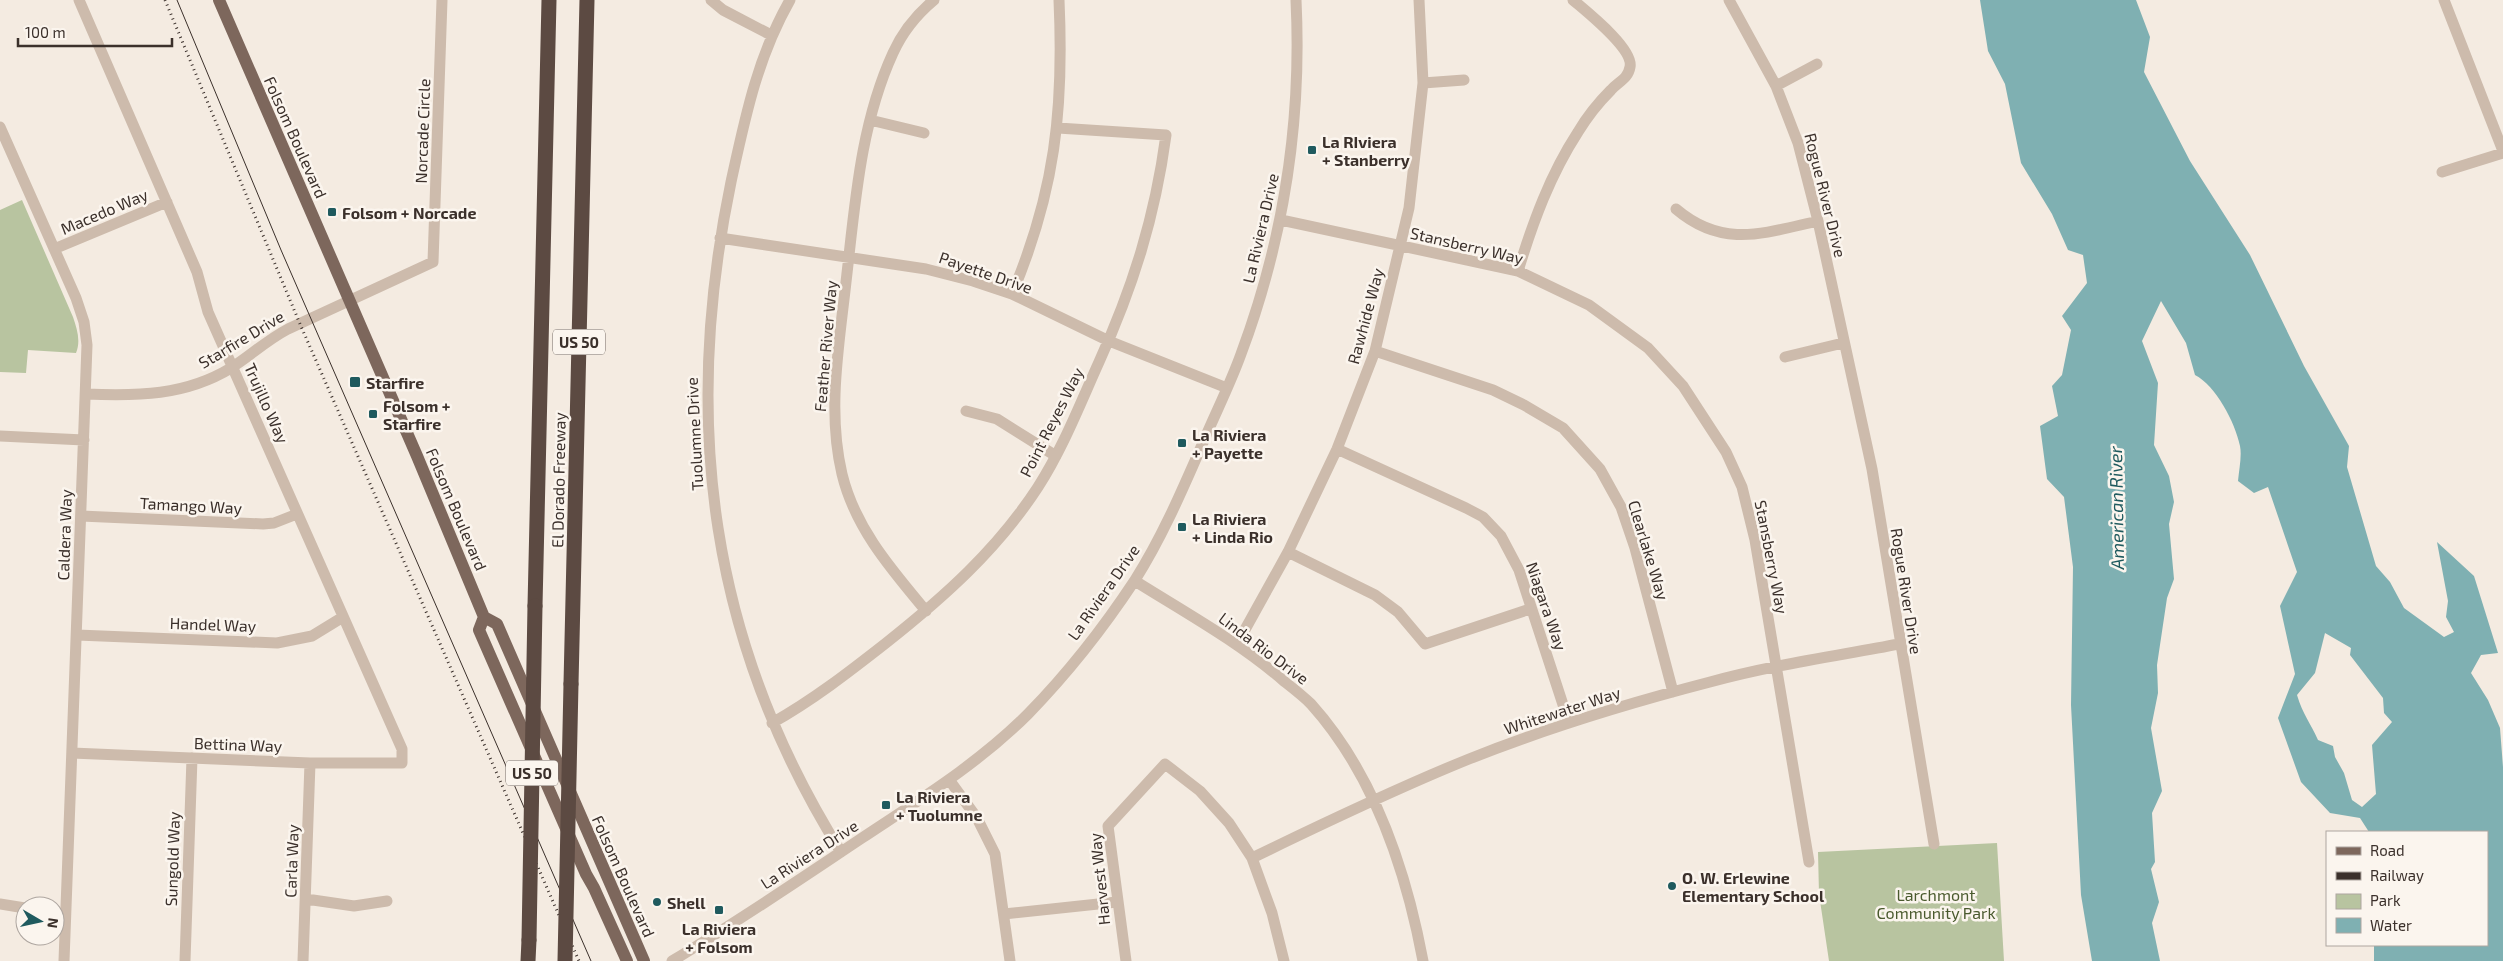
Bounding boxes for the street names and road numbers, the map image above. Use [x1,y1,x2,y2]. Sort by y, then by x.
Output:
street label: Folsom Boulevard [261,73,331,201]
street label: Norcade Circle [411,78,433,184]
street label: Rogue River Drive [1801,131,1851,259]
street label: La Riviera Drive [1238,171,1282,285]
street label: Macedo Way [58,184,151,238]
street label: Stansberry Way [1409,223,1526,267]
street label: Payette Drive [937,247,1035,297]
street label: Rawhide Way [1343,265,1387,366]
street label: Feather River Way [810,279,840,413]
street label: Starfire Drive [195,306,287,372]
road number: US 50 [553,330,605,354]
street label: Trujillo Way [240,360,293,447]
street label: Point Reyes Way [1015,364,1087,480]
street label: Tuolumne Drive [682,377,706,491]
street label: El Dorado Freeway [547,411,569,548]
street label: Folsom Boulevard [423,445,491,573]
street label: Caldera Way [53,489,75,581]
street label: Tamango Way [139,493,243,517]
street label: Clearlake Way [1625,498,1673,603]
street label: Stansberry Way [1752,499,1792,616]
street label: Rogue River Drive [1888,527,1926,655]
street label: La Riviera Drive [1063,541,1143,643]
street label: Niagara Way [1523,559,1571,653]
street label: Linda Rio Drive [1215,608,1313,688]
street label: Handel Way [169,613,257,635]
street label: Whitewater Way [1501,682,1623,738]
street label: Bettina Way [194,733,283,755]
road number: US 50 [506,760,558,786]
street label: Sungold Way [161,811,183,907]
street label: Folsom Boulevard [589,812,659,940]
street label: La Riviera Drive [757,815,861,893]
street label: Carla Way [280,823,302,898]
street label: Harvest Way [1085,831,1113,926]

